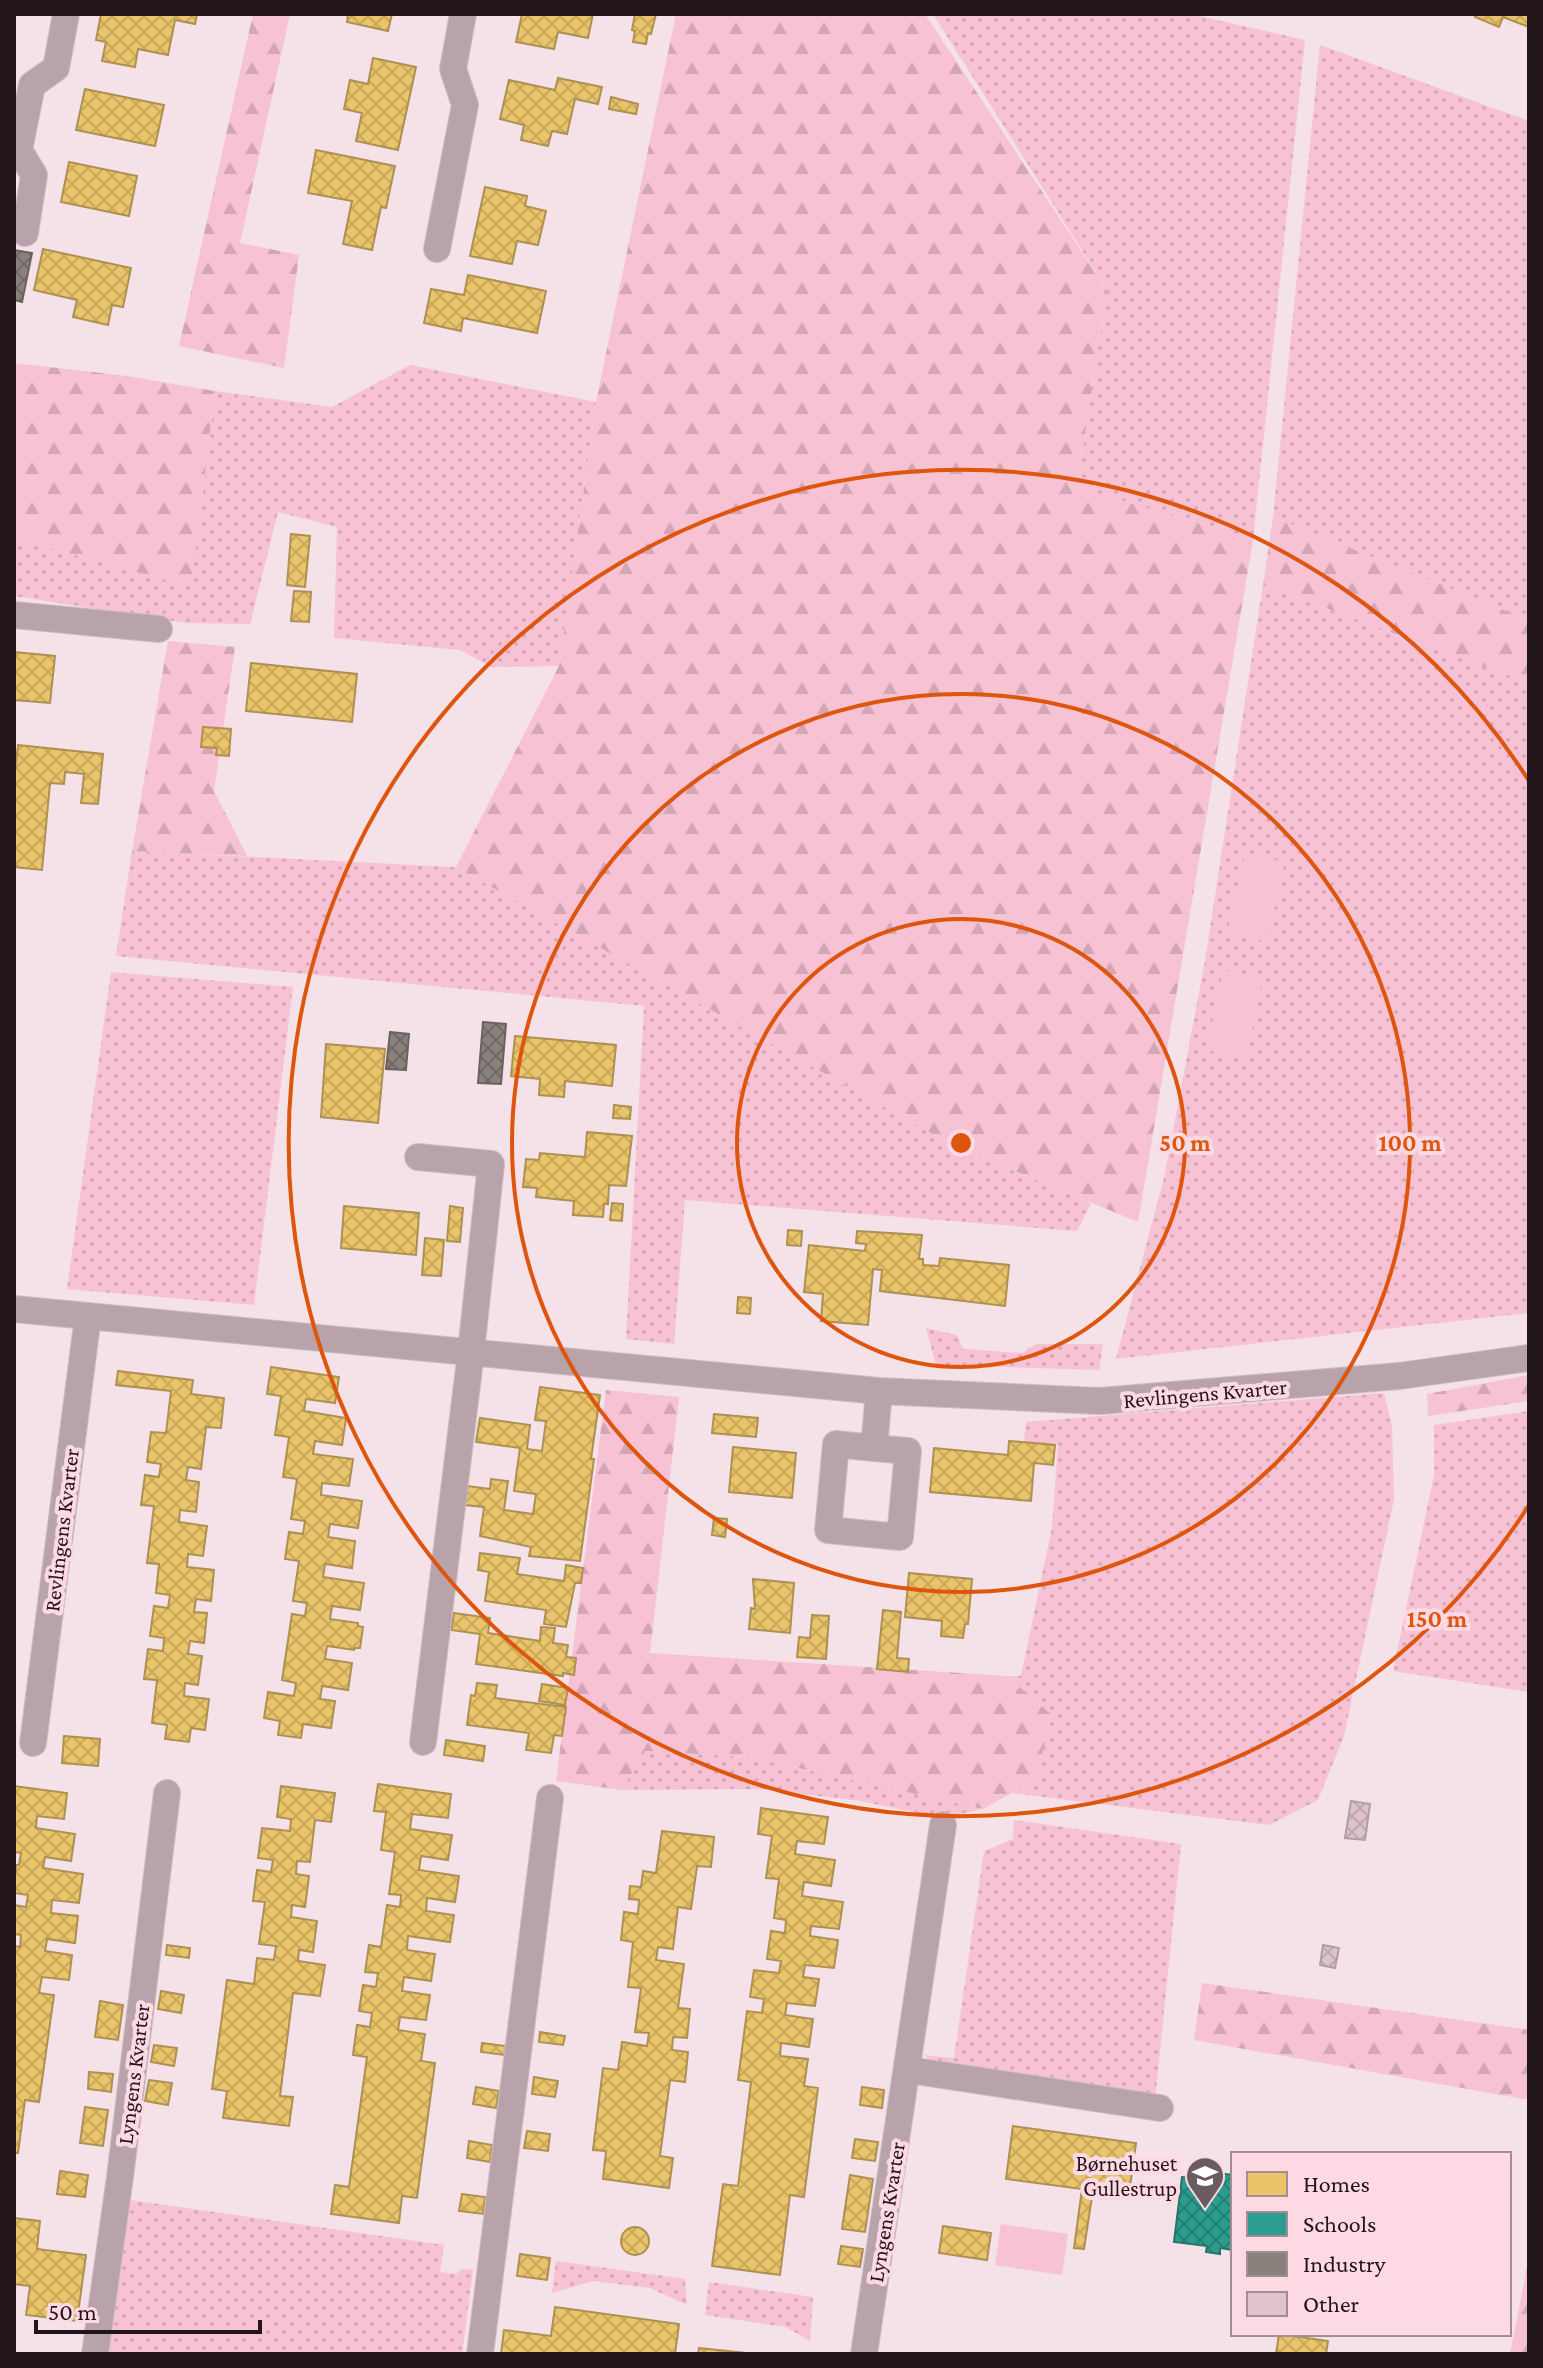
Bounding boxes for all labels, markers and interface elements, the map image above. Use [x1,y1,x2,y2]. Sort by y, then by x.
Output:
centre of rings [947,1129,975,1157]
text: 50 m [1159,1129,1211,1156]
text: 100 m [1378,1129,1442,1156]
street label: Revlingens Kvarter [1122,1374,1288,1413]
street label: Revlingens Kvarter [39,1447,84,1613]
text: 150 m [1407,1605,1468,1632]
street label: Lyngens Kvarter [112,2002,155,2146]
street label: Lyngens Kvarter [863,2140,910,2284]
place label: Børnehuset Gullestrup [1076,2151,1178,2201]
legend [1231,2152,1511,2336]
school or university icon: Børnehuset Gullestrup [1184,2155,1226,2210]
text: Homes [1303,2170,1370,2197]
text: Schools [1303,2210,1377,2237]
text: Industry [1303,2250,1386,2277]
scale bar [36,2284,260,2334]
text: Other [1303,2290,1359,2317]
text: 50 m [48,2298,97,2325]

